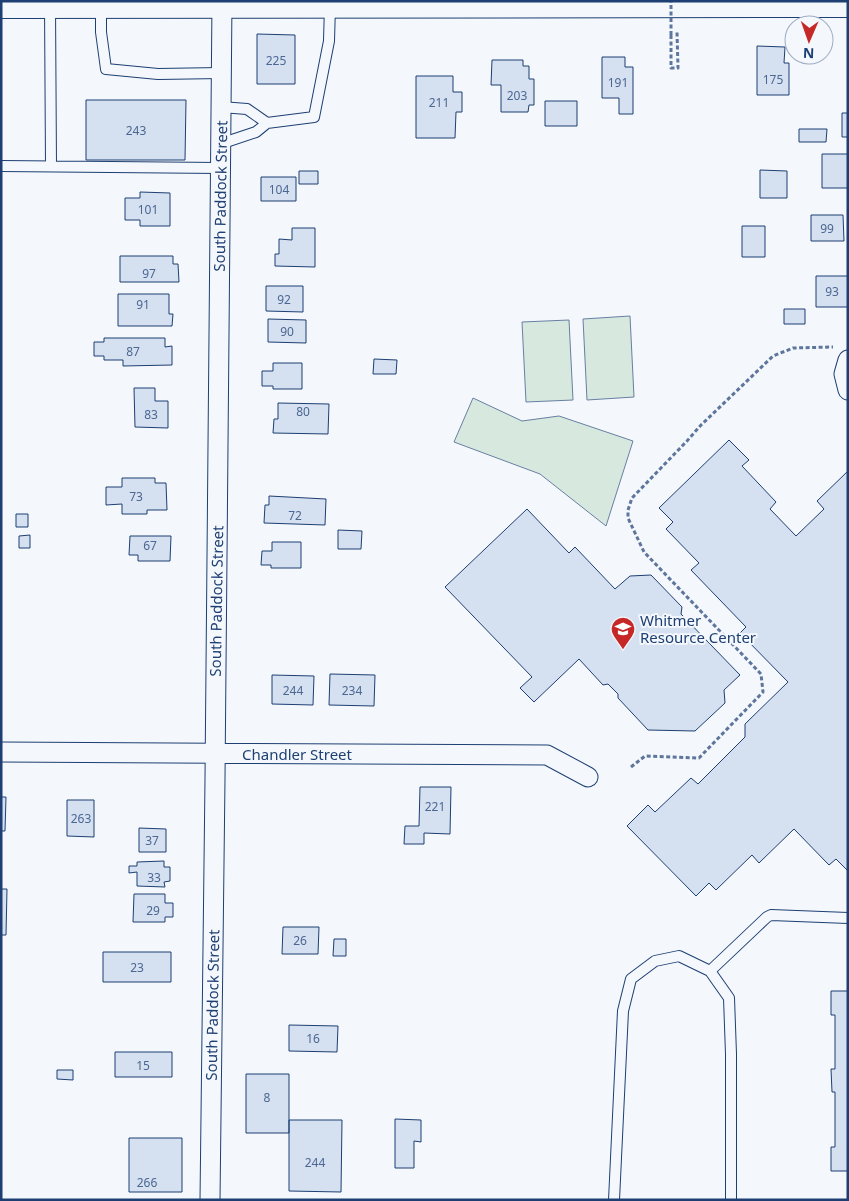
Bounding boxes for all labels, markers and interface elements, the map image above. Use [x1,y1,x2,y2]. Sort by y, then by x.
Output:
north arrow [784,15,834,65]
text: N [803,44,815,63]
house number: 225 [266,52,286,69]
house number: 175 [763,71,783,88]
house number: 191 [608,74,628,91]
house number: 203 [507,87,527,104]
house number: 211 [429,94,449,111]
street label: South Paddock Street [209,120,231,272]
house number: 243 [126,122,146,139]
house number: 104 [269,181,289,198]
house number: 101 [138,201,158,218]
house number: 99 [820,220,834,237]
house number: 97 [142,265,156,282]
house number: 93 [825,283,839,300]
house number: 92 [277,291,291,308]
house number: 91 [136,296,150,313]
house number: 90 [280,323,294,340]
house number: 87 [126,343,140,360]
house number: 80 [296,403,310,420]
house number: 83 [144,406,158,423]
house number: 73 [129,488,143,505]
house number: 72 [288,507,302,524]
street label: South Paddock Street [205,525,227,677]
house number: 67 [143,537,157,554]
place label: Whitmer Resource Center [640,610,756,647]
school or university icon: Whitmer Resource Center [610,616,636,650]
house number: 244 [283,682,303,699]
house number: 234 [342,682,362,699]
street label: Chandler Street [242,744,353,764]
house number: 221 [425,798,445,815]
house number: 263 [71,810,91,827]
house number: 37 [145,832,159,849]
house number: 33 [147,869,161,886]
house number: 29 [146,902,160,919]
street label: South Paddock Street [201,929,223,1081]
house number: 26 [293,932,307,949]
house number: 23 [130,959,144,976]
house number: 16 [306,1030,320,1047]
house number: 15 [136,1057,150,1074]
house number: 8 [264,1089,271,1106]
house number: 244 [305,1154,325,1171]
house number: 266 [137,1174,157,1191]

